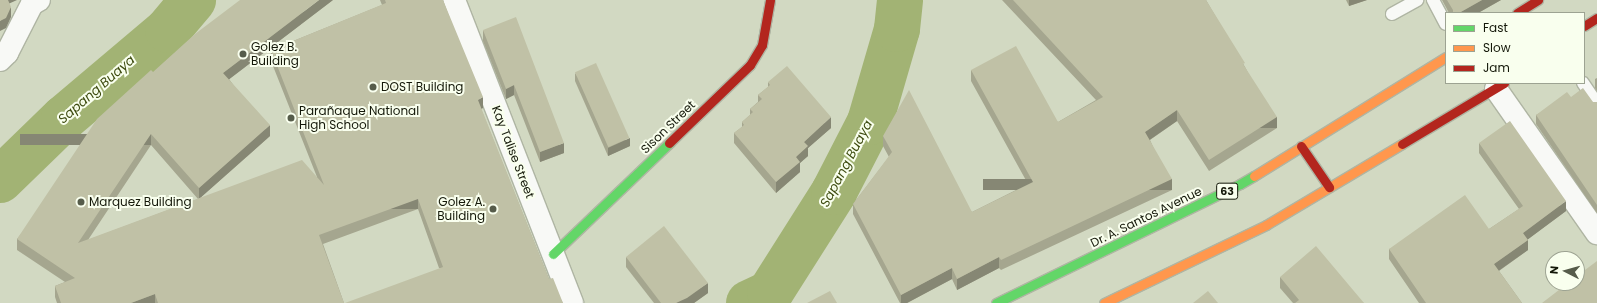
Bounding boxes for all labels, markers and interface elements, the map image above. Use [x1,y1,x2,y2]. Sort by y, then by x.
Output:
legend [1445,12,1585,84]
text: Fast [1483,19,1508,36]
text: Slow [1483,39,1511,56]
place label: Golez B. Building [251,40,299,68]
marker: Golez B. Building [238,49,248,59]
water label: Sapang Buaya [56,53,138,127]
text: Jam [1483,59,1510,76]
place label: DOST Building [381,80,463,94]
marker: DOST Building [368,82,378,92]
street label: Sison Street [638,98,698,156]
place label: Parañaque National High School [299,104,419,132]
street label: Kay Talise Street [489,104,537,200]
marker: Parañaque National High School [286,113,296,123]
water label: Sapang Buaya [818,118,876,210]
road number: 63 [1216,182,1238,200]
street label: Dr. A. Santos Avenue [1088,184,1204,250]
place label: Marquez Building [89,195,192,209]
place label: Golez A. Building [437,195,485,223]
marker: Marquez Building [76,197,86,207]
marker: Golez A. Building [488,204,498,214]
north arrow [1545,251,1585,291]
text: N [1546,265,1562,275]

